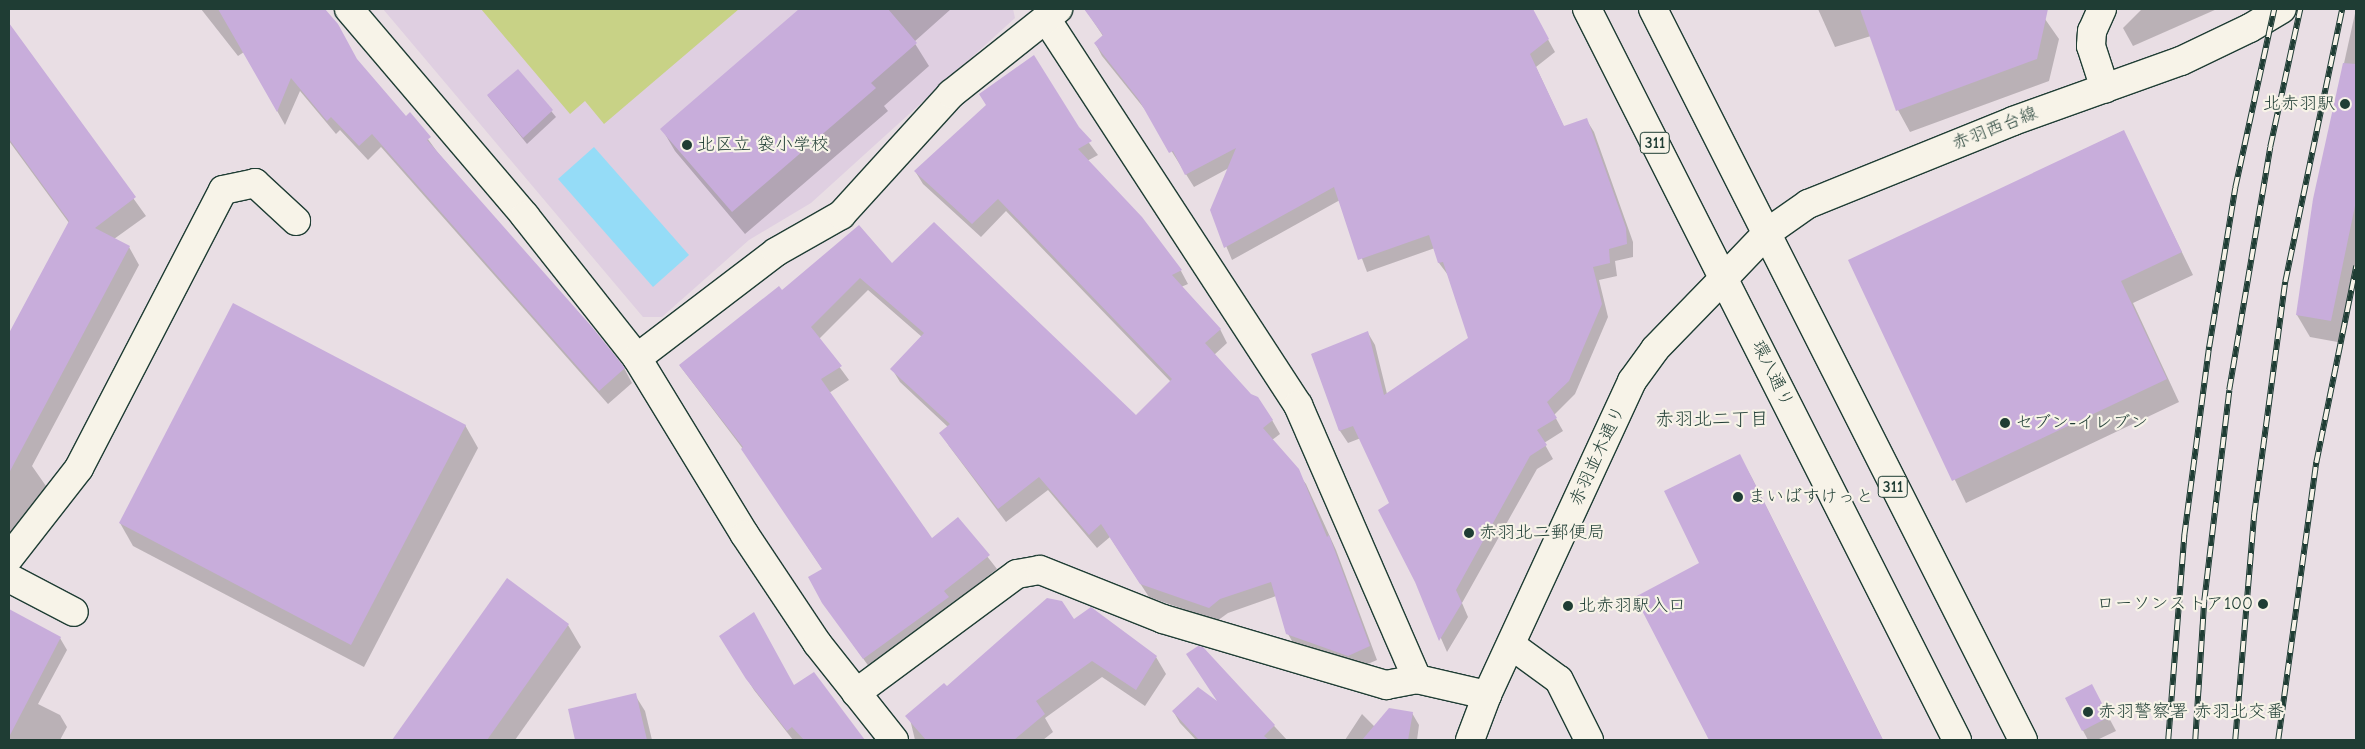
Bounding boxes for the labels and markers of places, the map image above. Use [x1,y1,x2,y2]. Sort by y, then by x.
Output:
place label: 北赤羽駅 [2263,93,2335,115]
marker: 北赤羽駅 [2339,98,2351,110]
place label: 北区立 袋小学校 [697,134,829,156]
marker: 北区立 袋小学校 [681,139,693,151]
place label: セブン-イレブン [2015,412,2148,434]
marker: セブン-イレブン [1999,417,2011,429]
place label: まいばすけっと [1748,486,1874,508]
marker: まいばすけっと [1732,491,1744,503]
place label: 赤羽北二郵便局 [1479,522,1605,544]
marker: 赤羽北二郵便局 [1463,527,1475,539]
place label: ローソンストア100 [2098,593,2253,615]
place label: 北赤羽駅入口 [1578,595,1686,617]
marker: ローソンストア100 [2257,598,2269,610]
marker: 北赤羽駅入口 [1562,600,1574,612]
place label: 赤羽警察署 赤羽北交番 [2098,701,2284,723]
marker: 赤羽警察署 赤羽北交番 [2082,706,2094,718]

